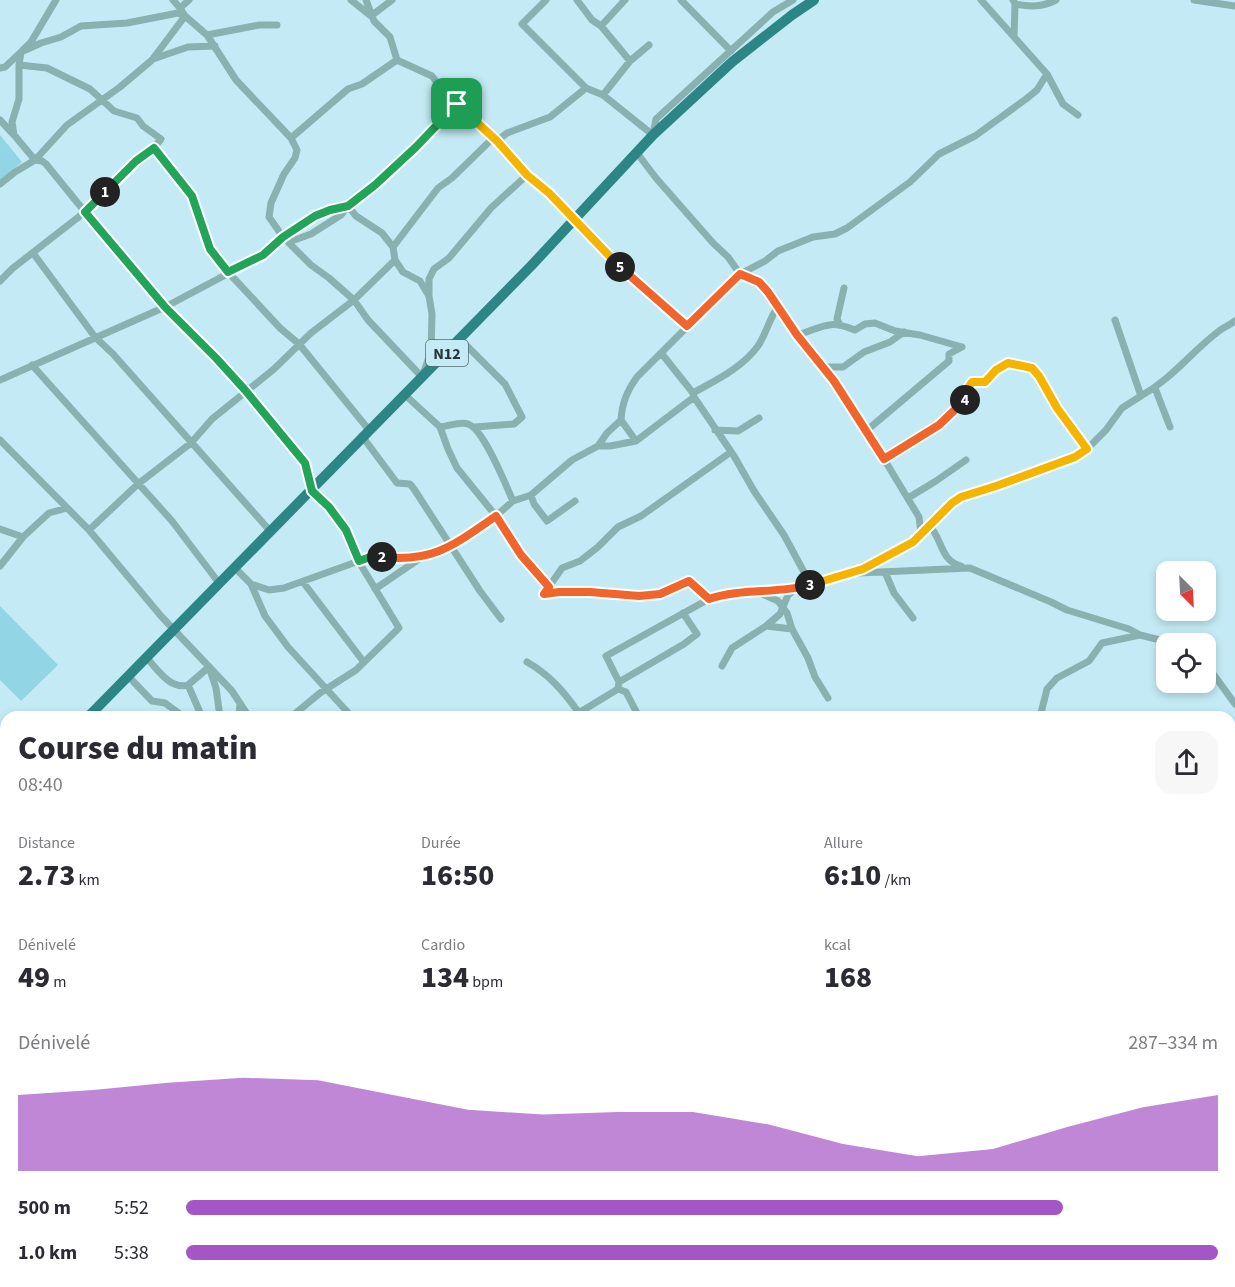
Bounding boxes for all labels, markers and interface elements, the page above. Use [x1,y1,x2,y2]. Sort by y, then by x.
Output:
pin [431,78,482,129]
icon: arrive [440,87,473,120]
pin: 1 [90,177,120,207]
text: 1 [101,181,109,203]
pin: 5 [605,252,635,282]
text: 5 [616,256,624,278]
road number: N12 [426,340,468,366]
pin: 4 [950,385,980,415]
text: 4 [961,389,969,411]
pin: 2 [367,542,397,572]
text: 2 [378,546,386,568]
north arrow [1156,561,1216,621]
map controls [1156,561,1216,693]
pin: 3 [795,570,825,600]
text: 3 [806,574,814,596]
button: locate [1156,633,1216,693]
text: Course du matin [18,725,258,772]
button: share [1155,731,1218,794]
text: 08:40 [18,771,63,799]
text: Distance [18,832,75,854]
text: Durée [421,832,461,854]
text: Allure [824,832,863,854]
text: 2.73 [18,854,75,897]
text: 16:50 [421,854,494,897]
text: 6:10 [824,854,881,897]
text: km [75,869,100,891]
text: /km [881,869,911,891]
text: Dénivelé [18,934,76,956]
text: Cardio [421,934,465,956]
text: kcal [824,934,851,956]
text: 49 [18,956,50,999]
text: 134 [421,956,469,999]
text: 168 [824,956,872,999]
text: m [50,971,67,993]
text: bpm [469,971,503,993]
text: Dénivelé [18,1029,90,1057]
text: 287–334 m [1128,1029,1218,1057]
text: 500 m [18,1194,71,1222]
text: 5:52 [114,1194,149,1222]
text: 1.0 km [18,1239,77,1267]
text: 5:38 [114,1239,149,1267]

